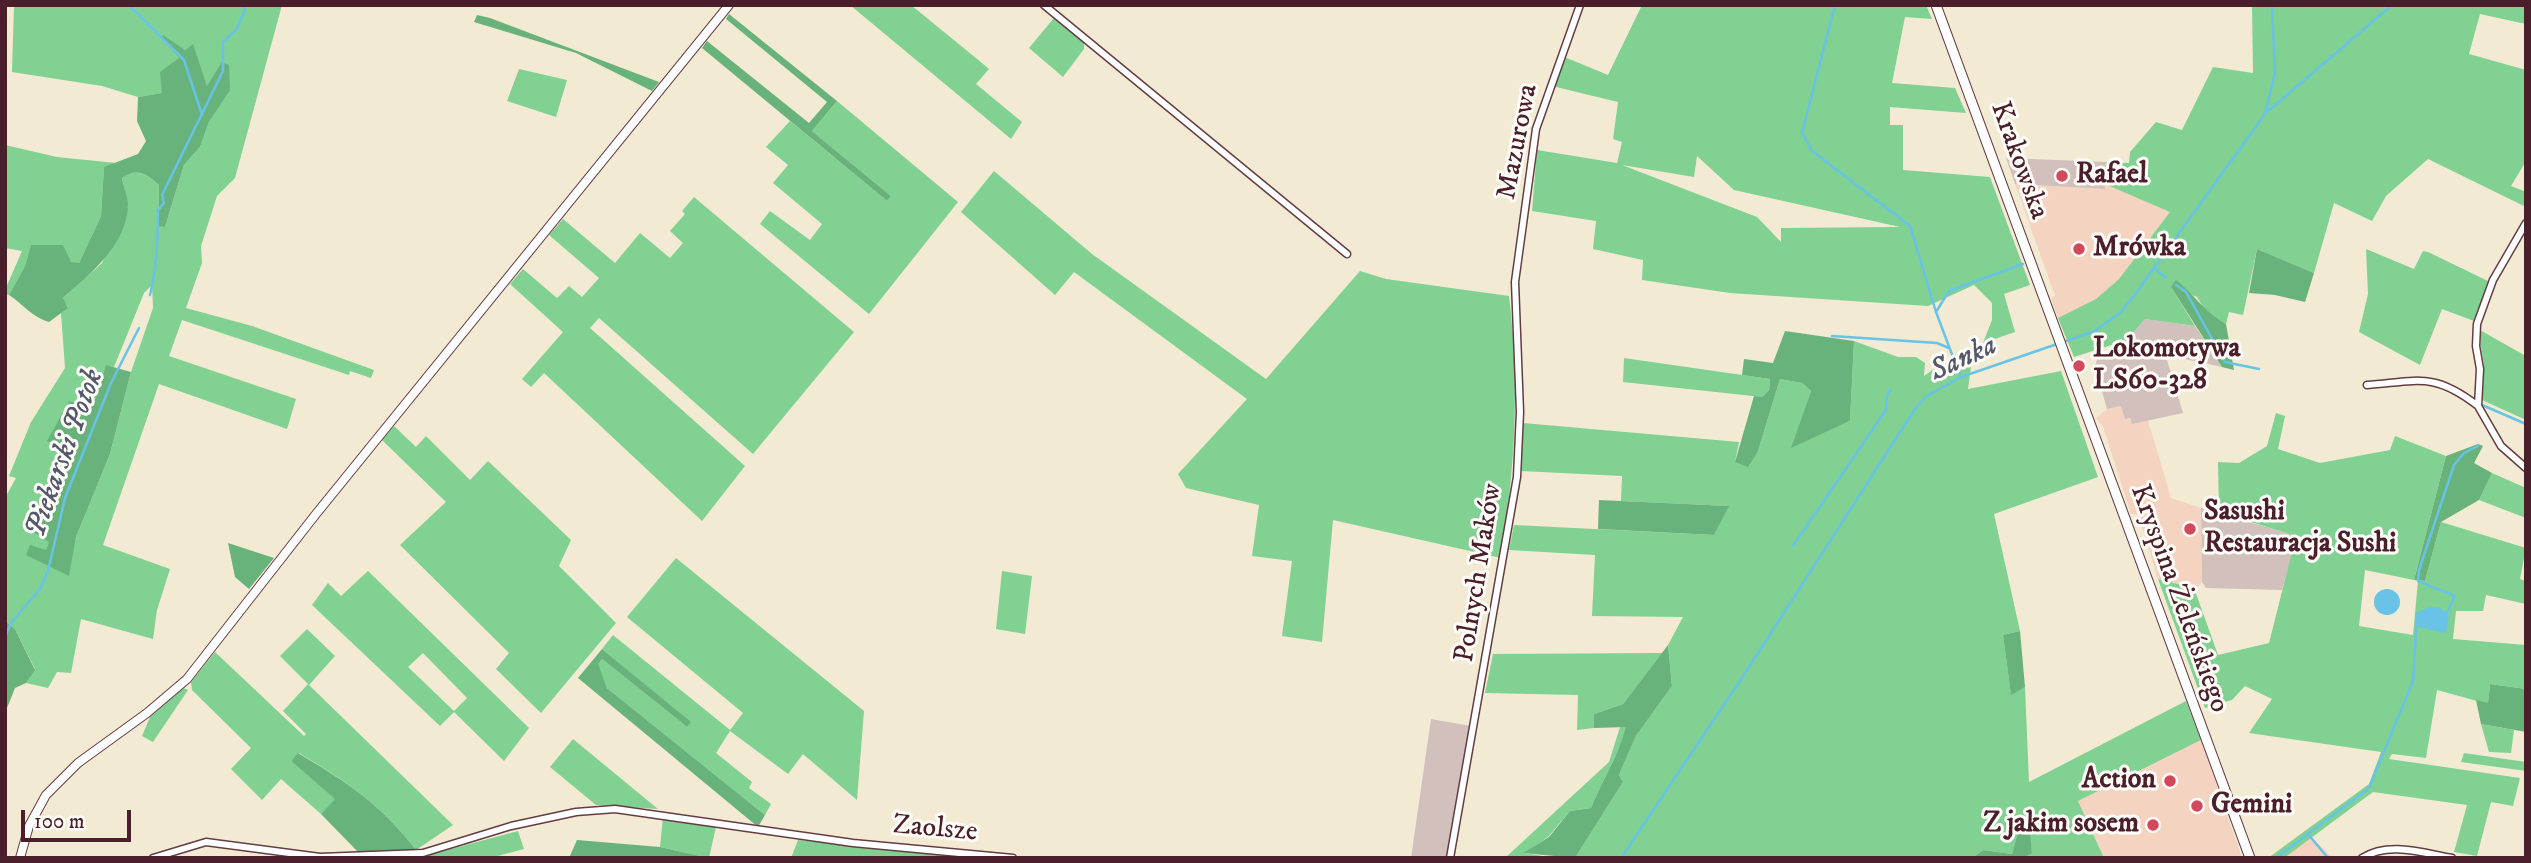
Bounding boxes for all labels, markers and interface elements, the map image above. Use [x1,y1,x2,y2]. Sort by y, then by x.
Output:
street label: Mazurowa [1491,81,1547,203]
street label: Krakowska [1981,98,2055,224]
place label: Rafael [2076,159,2147,193]
marker: Rafael [2054,168,2070,184]
place label: Mrówka [2093,232,2186,266]
marker: Mrówka [2071,241,2087,257]
water label: Sanka [1925,329,2003,391]
place label: Lokomotywa LS60-328 [2093,333,2241,399]
marker: Lokomotywa LS60-328 [2071,358,2087,374]
water label: Piekarski Potok [19,365,113,543]
street label: Polnych Maków [1449,481,1511,665]
street label: Kryspina Żeleńskiego [2121,481,2235,717]
place label: Sasushi Restauracja Sushi [2204,496,2396,562]
marker: Sasushi Restauracja Sushi [2182,521,2198,537]
place label: Action [2082,764,2156,798]
marker: Action [2162,773,2178,789]
place label: Gemini [2211,789,2292,823]
scale bar [24,796,135,840]
marker: Gemini [2189,798,2205,814]
place label: Z jakim sosem [1983,808,2139,842]
text: 100 m [34,809,85,835]
street label: Zaolsze [891,810,979,850]
marker: Z jakim sosem [2145,817,2161,833]

